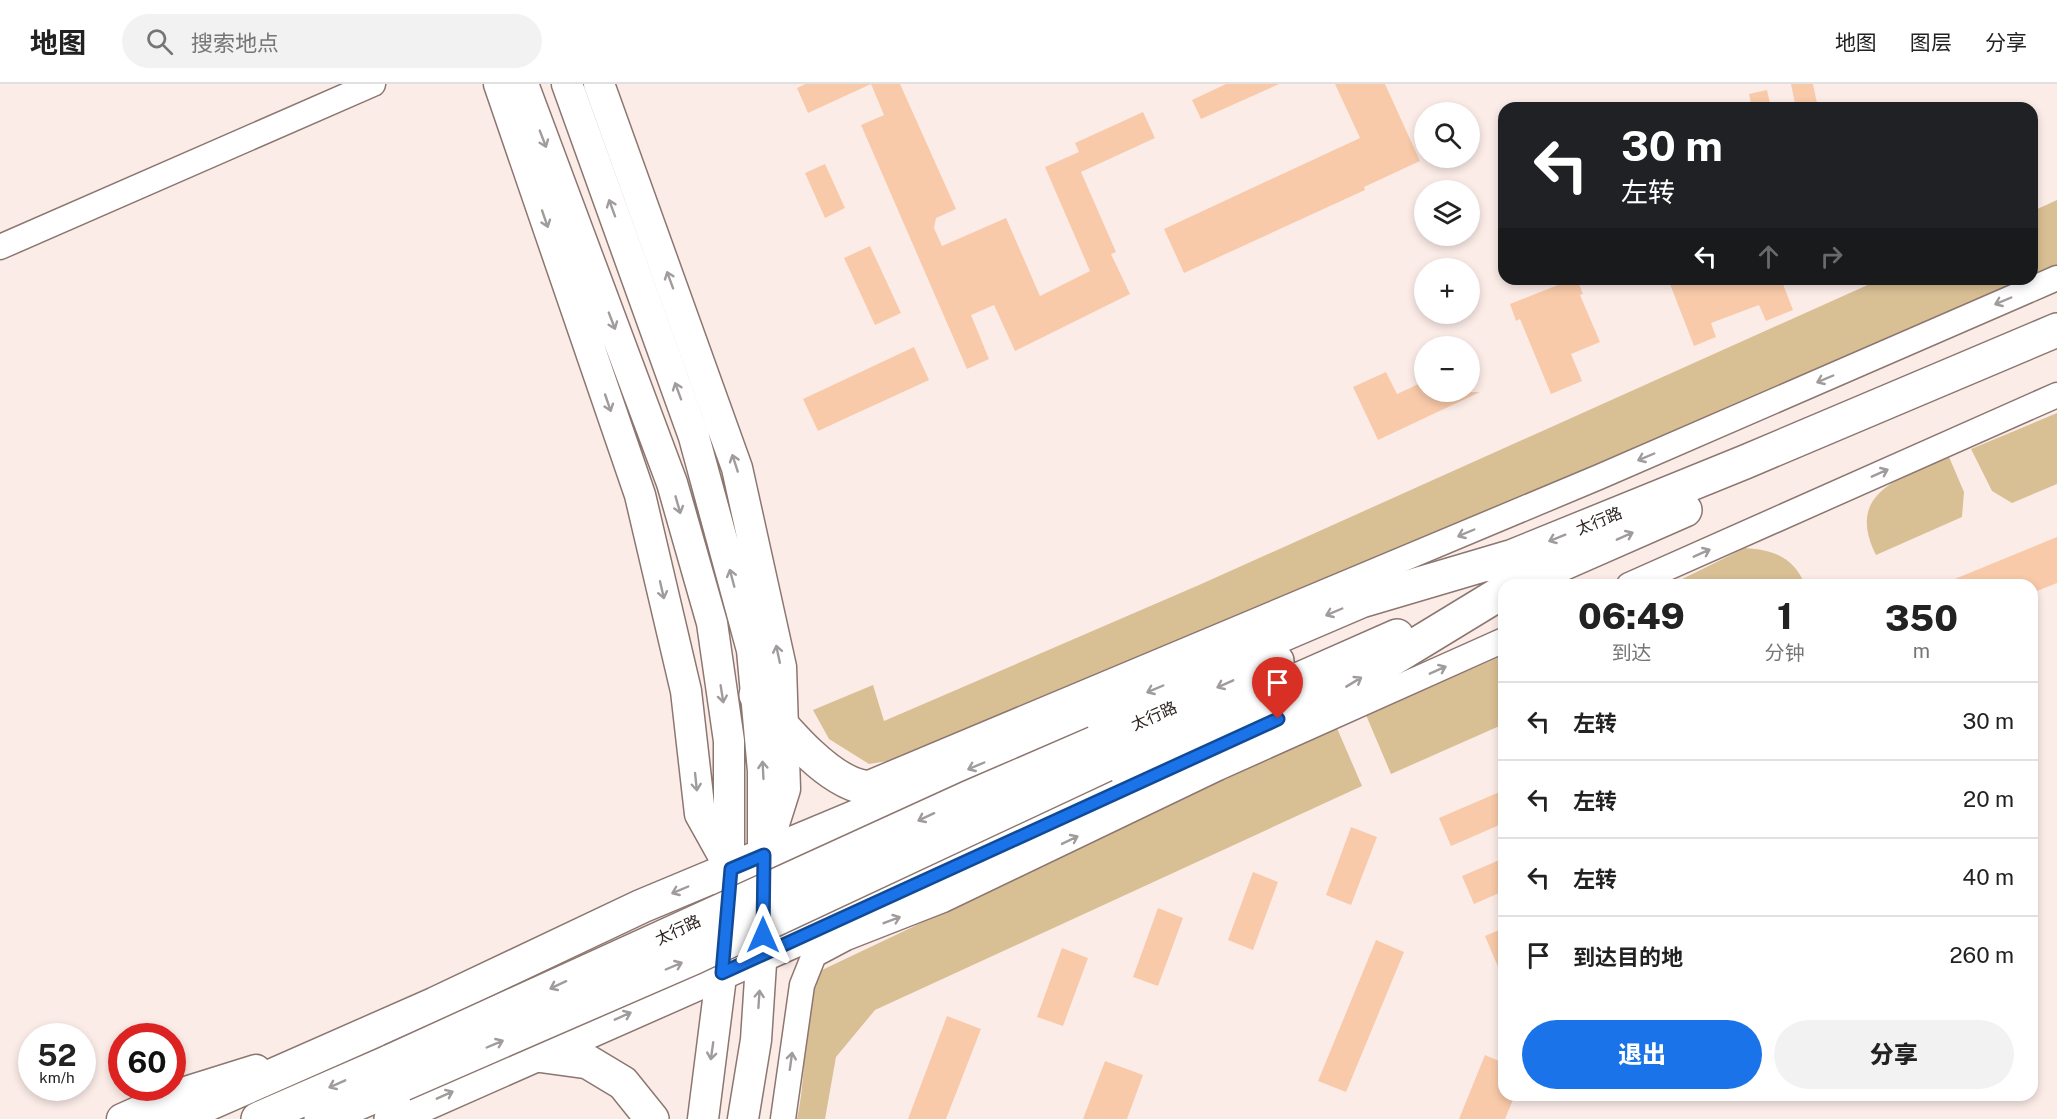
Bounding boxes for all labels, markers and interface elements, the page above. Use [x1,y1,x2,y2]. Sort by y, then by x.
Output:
search box [122,14,542,68]
icon: search [143,25,176,58]
text: 地图 [30,26,86,59]
text: 搜索地点 [191,30,279,56]
text: 地图 [1835,30,1877,55]
text: 图层 [1910,30,1952,55]
text: 分享 [1985,30,2027,55]
map controls [1414,102,1480,402]
button: search [1414,102,1480,168]
text: 30 m [1621,121,1723,170]
icon: left [1522,126,1600,204]
one-way arrow [538,129,549,148]
text: 左转 [1621,176,1675,208]
button: layers [1414,180,1480,246]
one-way arrow [605,199,616,218]
one-way arrow [540,209,551,228]
icon: left [1689,240,1722,273]
icon: ahead [1752,240,1785,273]
icon: right [1815,240,1848,273]
button: + [1414,258,1480,324]
one-way arrow [663,271,674,290]
one-way arrow [1995,296,2013,308]
one-way arrow [607,312,618,330]
button: − [1414,336,1480,402]
one-way arrow [1816,374,1834,385]
one-way arrow [671,382,682,401]
one-way arrow [604,393,615,412]
one-way arrow [1637,452,1655,463]
one-way arrow [729,454,740,473]
one-way arrow [1870,467,1888,479]
one-way arrow [673,495,684,514]
street label: 太行路 [1573,503,1625,539]
one-way arrow [1457,528,1476,539]
one-way arrow [1615,530,1633,541]
one-way arrow [1548,533,1567,544]
one-way arrow [1692,546,1710,558]
one-way arrow [726,569,737,588]
one-way arrow [657,581,669,600]
text: 06:49 [1578,595,1685,637]
text: 1 [1777,595,1793,637]
text: 350 [1885,597,1958,639]
one-way arrow [1326,607,1344,618]
text: m [1913,639,1930,663]
text: 到达 [1611,641,1651,665]
text: 分钟 [1765,641,1805,665]
one-way arrow [772,644,783,664]
pin [1252,657,1303,719]
one-way arrow [1428,664,1446,675]
icon: arrive [1261,666,1294,699]
one-way arrow [1345,676,1362,688]
one-way arrow [1216,680,1234,691]
one-way arrow [717,684,728,704]
one-way arrow [1147,684,1165,695]
street label: 太行路 [1128,698,1180,734]
icon: left [1522,705,1555,738]
text: 30 m [1962,708,2014,734]
text: 左转 [1573,710,1617,736]
one-way arrow [757,761,768,781]
one-way arrow [967,761,986,772]
one-way arrow [691,772,702,792]
icon: left [1522,783,1555,816]
text: 20 m [1963,786,2014,812]
text: 左转 [1573,788,1617,814]
one-way arrow [917,811,935,823]
one-way arrow [1061,834,1079,846]
icon: left [1522,861,1555,894]
text: 40 m [1962,864,2014,890]
text: 左转 [1573,866,1617,892]
one-way arrow [671,885,690,896]
position arrow [731,903,795,967]
street label: 太行路 [652,911,704,949]
one-way arrow [883,914,901,925]
icon: arrive [1522,939,1555,972]
text: 260 m [1949,942,2014,968]
text: 到达目的地 [1573,944,1683,970]
one-way arrow [664,960,683,971]
one-way arrow [549,980,567,991]
one-way arrow [754,989,765,1009]
one-way arrow [614,1010,632,1021]
button: 退出 [1522,1020,1762,1089]
button: 分享 [1774,1020,2014,1089]
speed limit sign: 60 [108,1023,186,1101]
text: 52 [37,1037,77,1073]
one-way arrow [486,1037,504,1049]
one-way arrow [706,1041,717,1061]
one-way arrow [786,1052,797,1071]
text: km/h [39,1069,75,1086]
one-way arrow [329,1079,347,1090]
one-way arrow [435,1089,453,1101]

